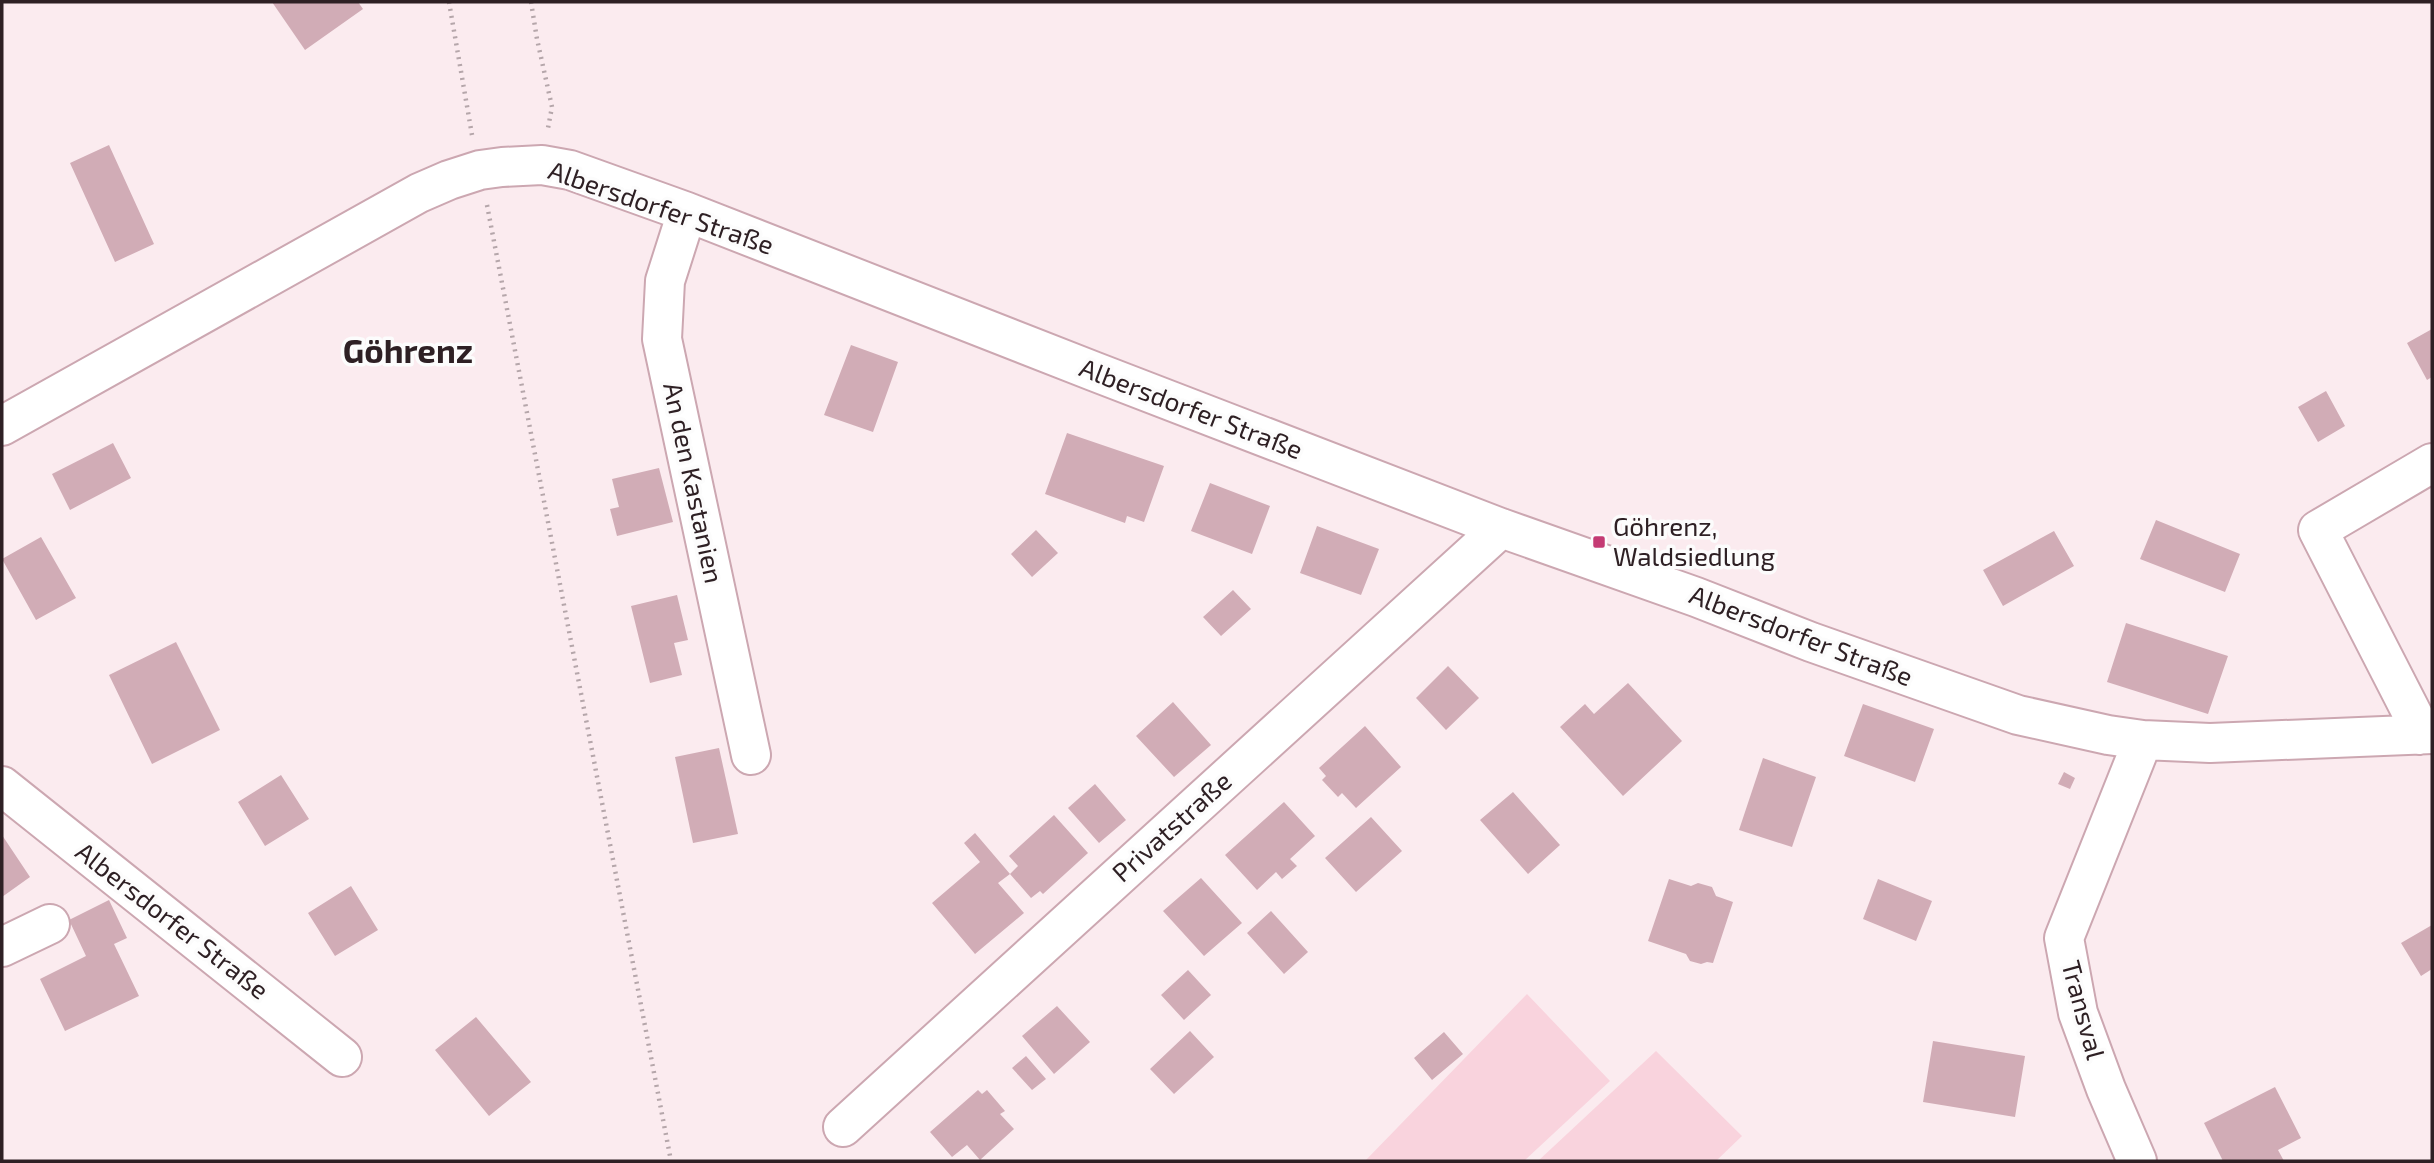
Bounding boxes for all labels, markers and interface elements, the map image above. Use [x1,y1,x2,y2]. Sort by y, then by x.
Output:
street label: Albersdorfer Straße [545,153,778,260]
district label: Göhrenz [343,330,473,370]
street label: Albersdorfer Straße [1076,351,1307,464]
street label: An den Kastanien [658,379,731,586]
place label: Göhrenz, Waldsiedlung [1613,510,1775,571]
marker: Göhrenz, Waldsiedlung [1591,534,1607,550]
street label: Albersdorfer Straße [1686,578,1917,691]
street label: Privatstraße [1105,764,1237,887]
street label: Albersdorfer Straße [70,835,276,1005]
street label: Transval [2056,957,2113,1063]

